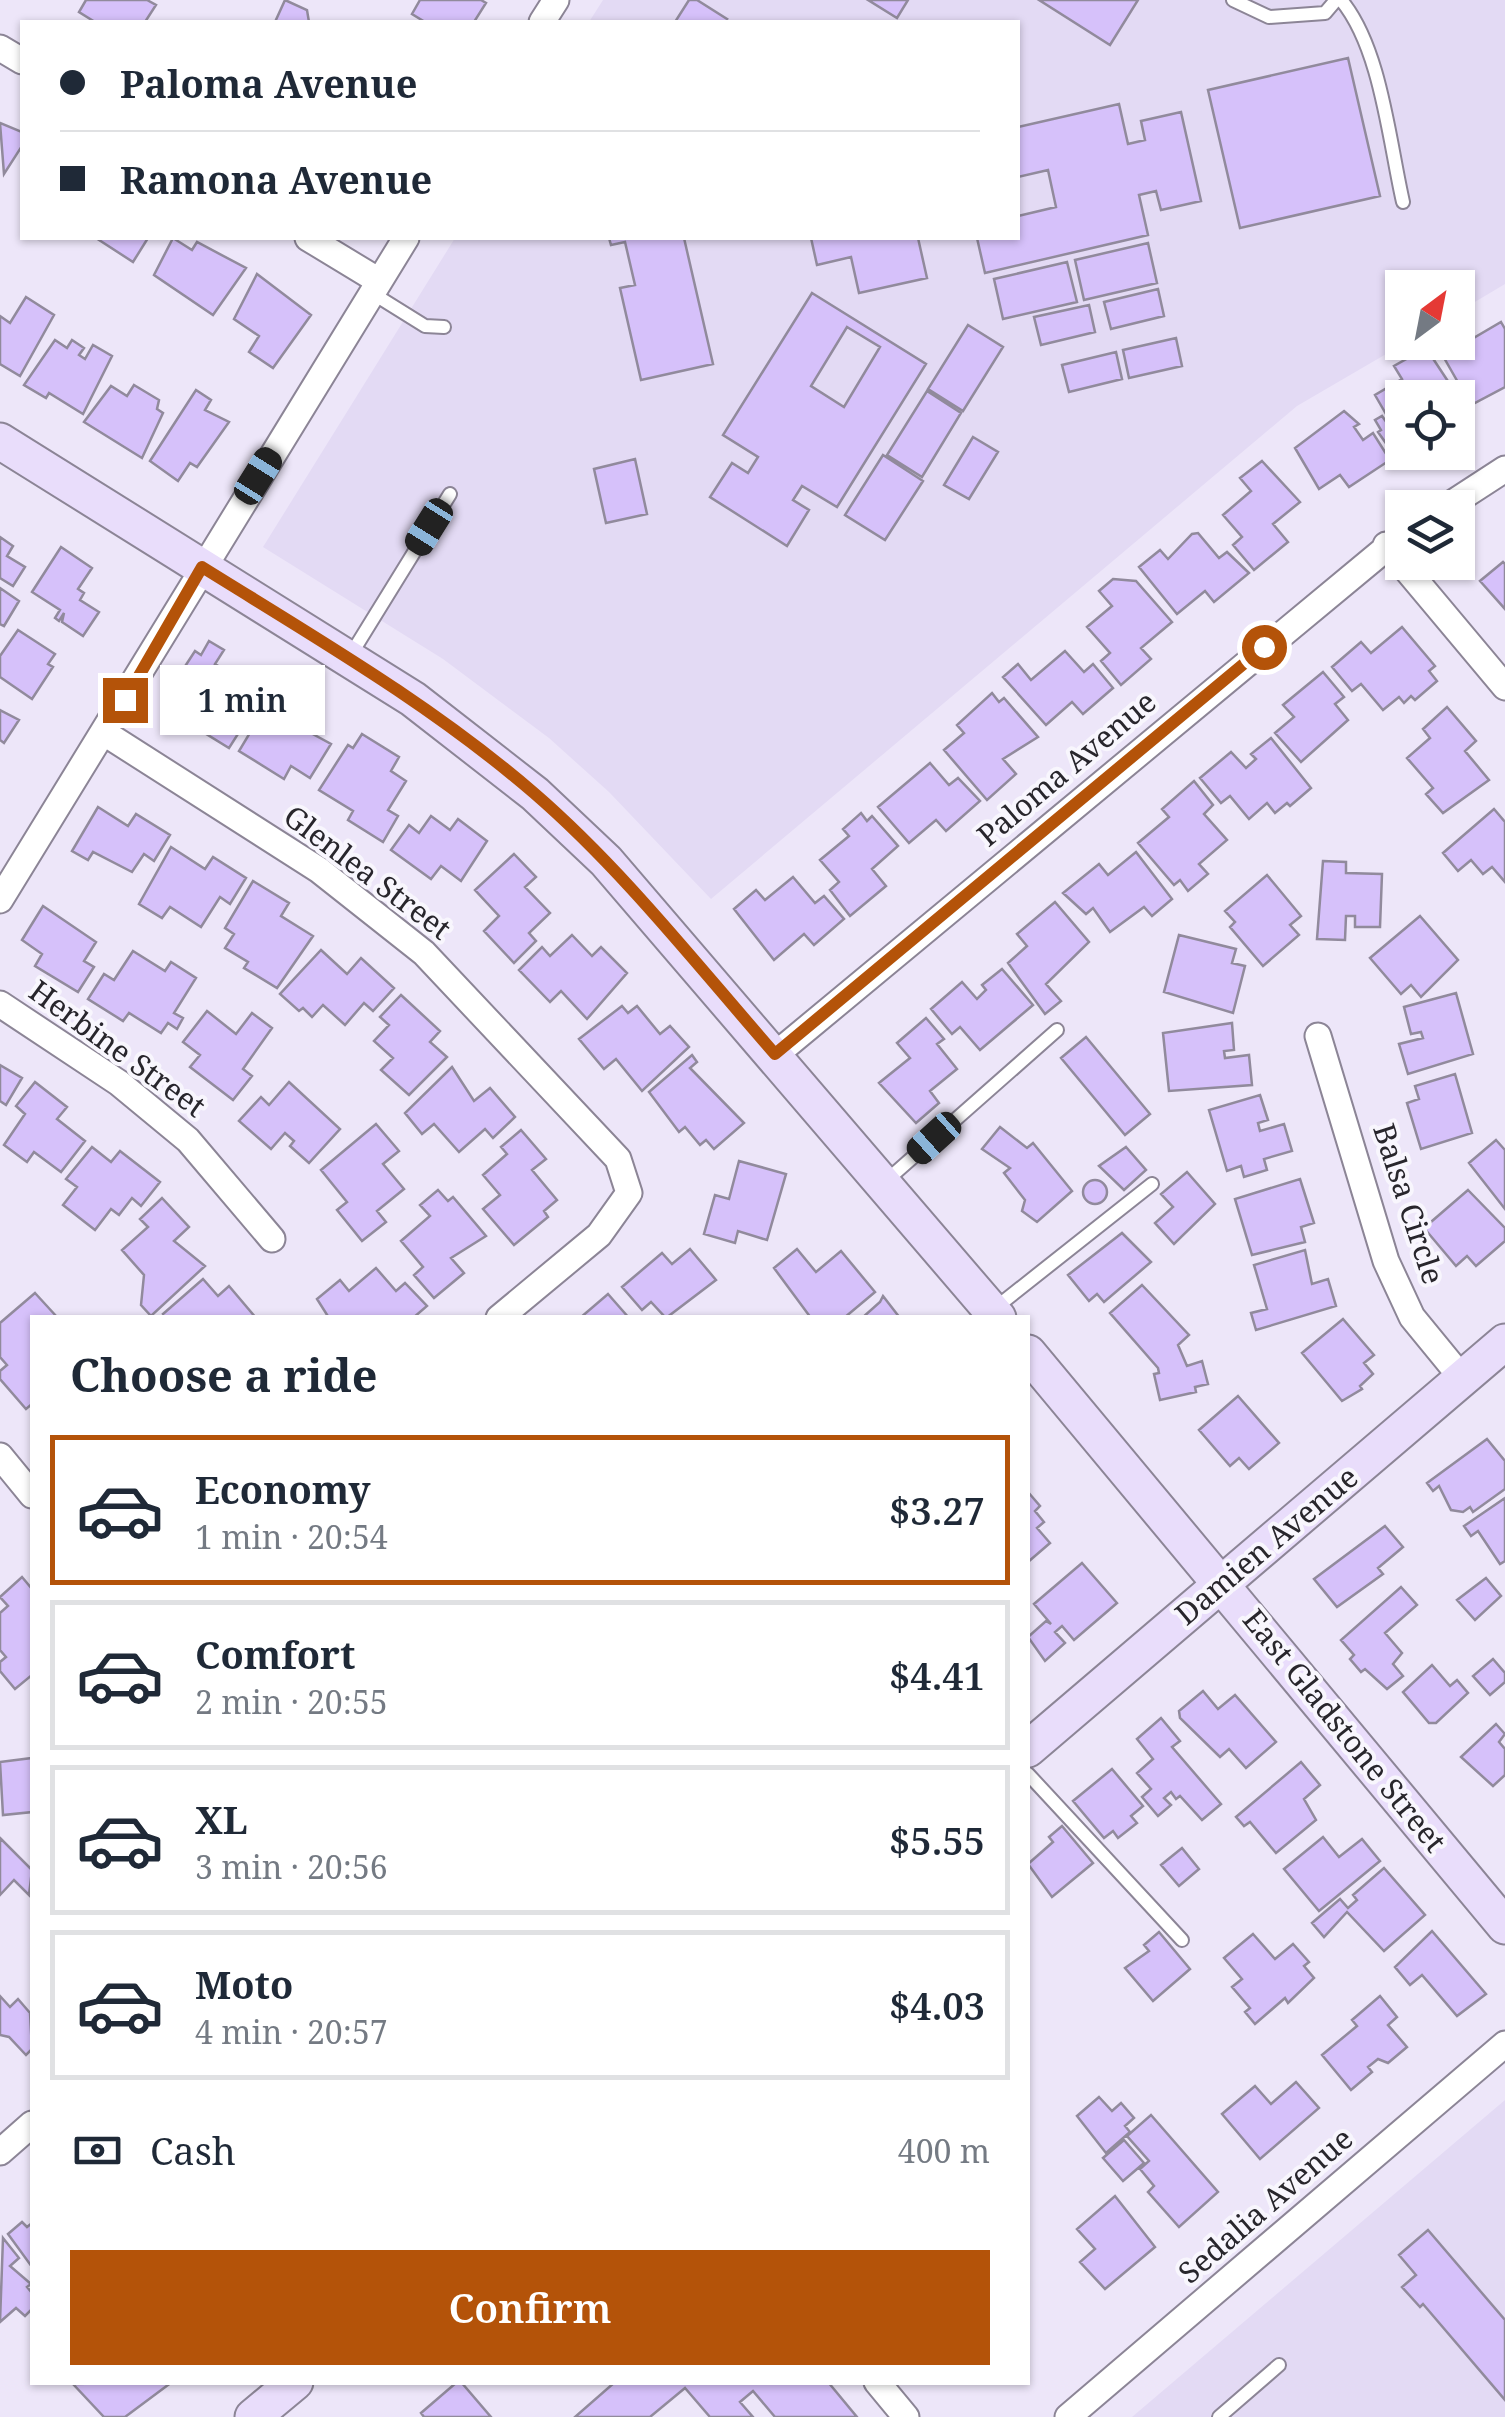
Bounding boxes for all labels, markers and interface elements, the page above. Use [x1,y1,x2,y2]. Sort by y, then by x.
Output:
text: Paloma Avenue [120,57,417,109]
text: Ramona Avenue [120,153,432,205]
north arrow [1385,270,1475,360]
map controls [1385,270,1475,580]
button: locate [1385,380,1475,470]
car [229,443,287,509]
button: layers [1385,490,1475,580]
car [400,494,458,560]
route start [1242,625,1287,670]
callout: 1 min [160,665,325,735]
route end [103,678,148,723]
text: 1 min [198,678,287,721]
street label: Paloma Avenue [968,681,1164,855]
street label: Glenlea Street [276,795,460,948]
street label: Herbine Street [21,970,214,1126]
car [902,1107,966,1169]
street label: Balsa Circle [1364,1118,1455,1289]
text: Choose a ride [70,1344,378,1405]
street label: Damien Avenue [1166,1456,1366,1634]
text: Economy [195,1463,371,1515]
icon: car [75,1465,165,1555]
text: $3.27 [889,1484,985,1536]
text: 1 min · 20:54 [195,1515,388,1558]
street label: East Gladstone Street [1234,1600,1456,1860]
text: Comfort [195,1628,355,1680]
icon: car [75,1630,165,1720]
text: $4.41 [889,1649,985,1701]
text: 2 min · 20:55 [195,1680,388,1723]
text: XL [195,1793,248,1845]
icon: car [75,1795,165,1885]
text: $5.55 [889,1814,985,1866]
text: 3 min · 20:56 [195,1845,388,1888]
text: Moto [195,1958,293,2010]
icon: car [75,1960,165,2050]
text: $4.03 [889,1979,985,2031]
text: 4 min · 20:57 [195,2010,388,2053]
street label: Sedalia Avenue [1169,2118,1361,2292]
icon: cash [70,2123,125,2178]
text: Cash [150,2124,236,2176]
text: 400 m [898,2129,990,2172]
button: Confirm [70,2250,990,2365]

